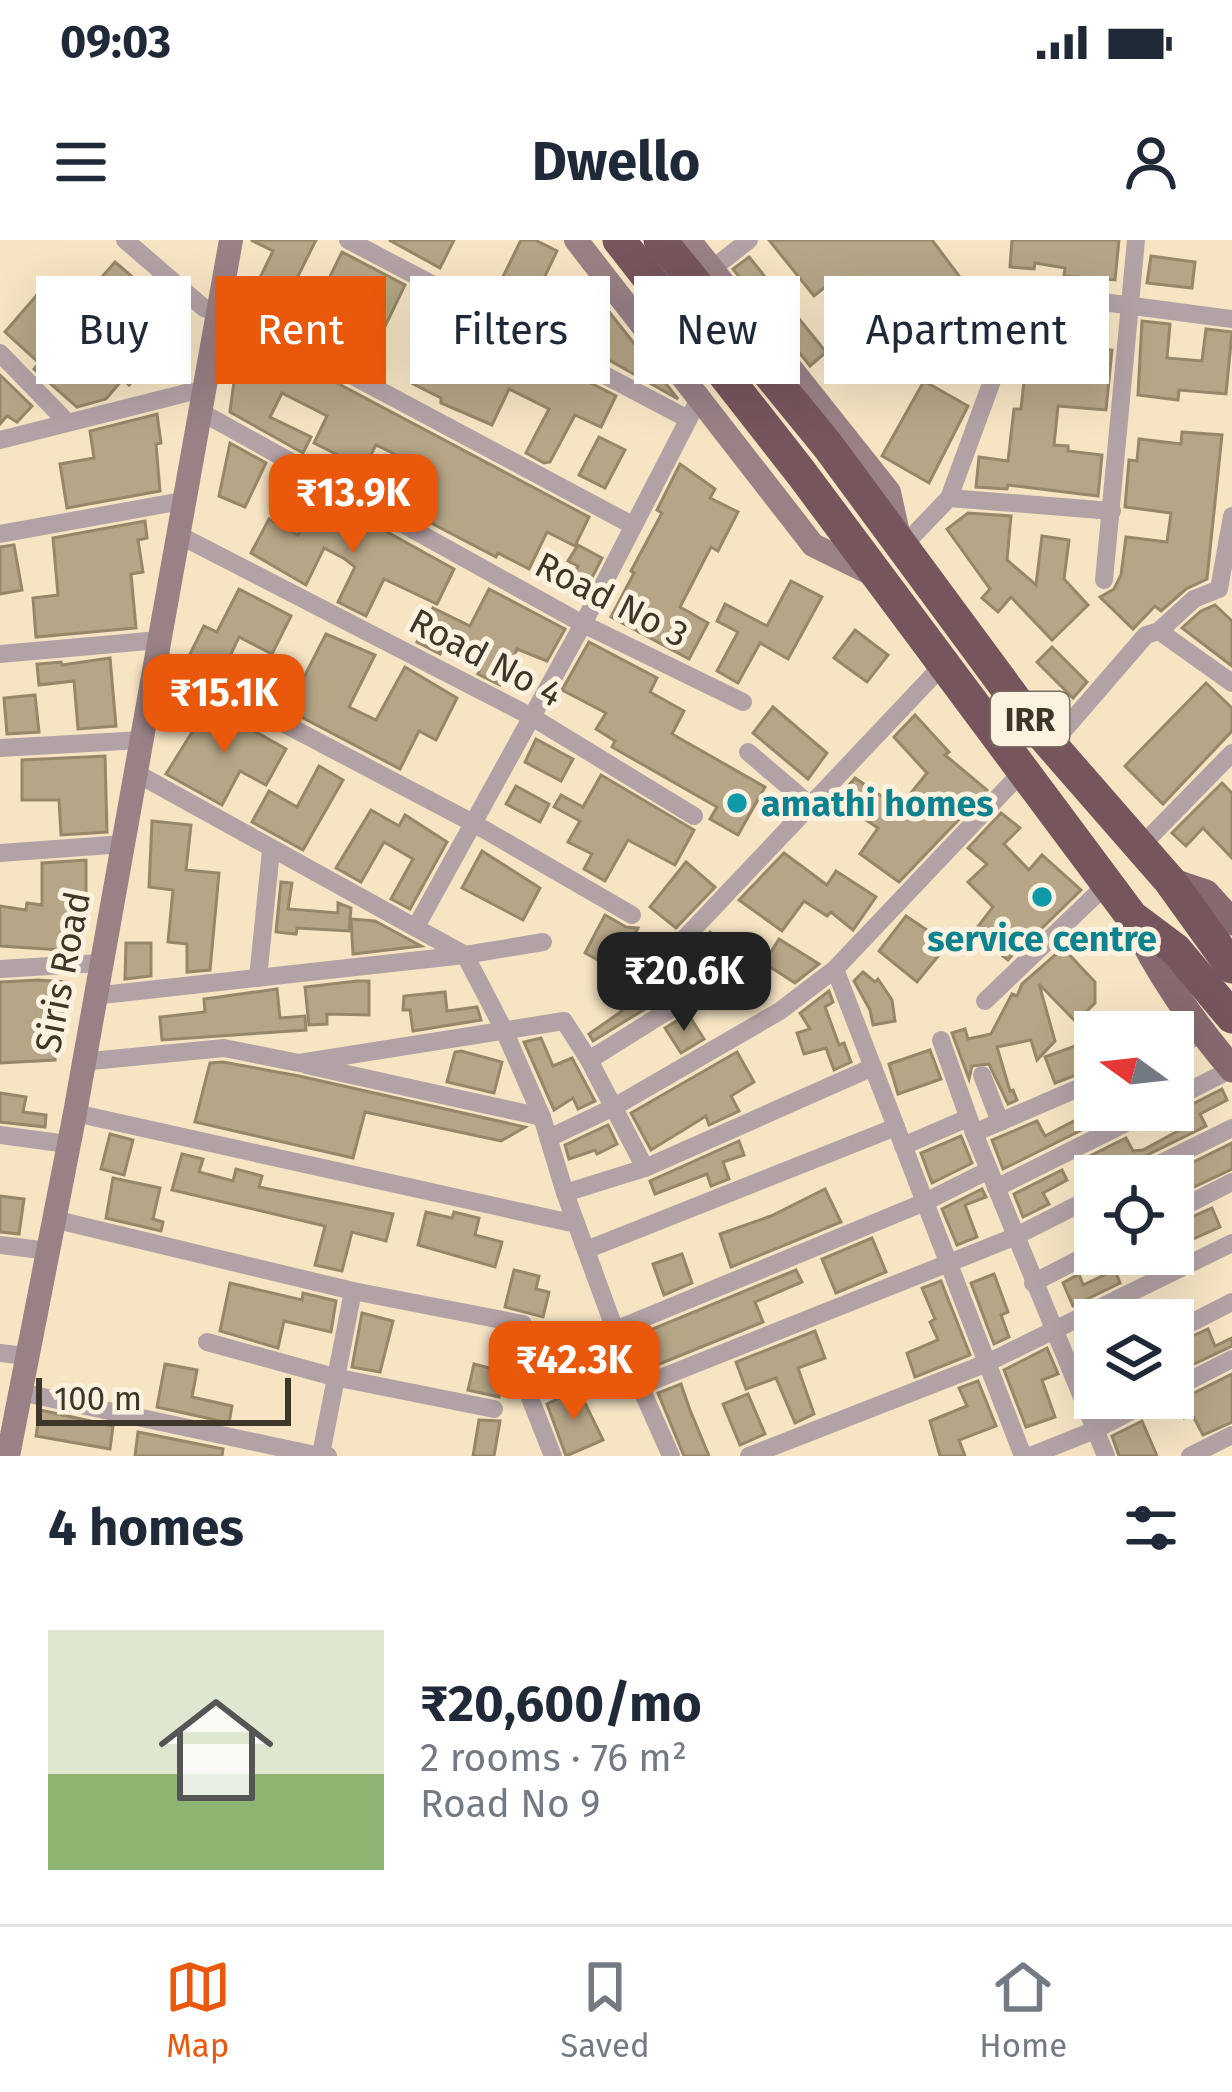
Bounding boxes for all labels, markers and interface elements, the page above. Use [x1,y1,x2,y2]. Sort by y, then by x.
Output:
text: 09:03 [60,15,171,69]
icon: menu [48,129,114,195]
icon: person [1118,129,1184,195]
text: Dwello [532,130,700,194]
chip: Buy [36,276,191,384]
chip: Rent [215,276,386,384]
chip: Filters [410,276,610,384]
chip: New [634,276,800,384]
chip: Apartment [824,276,1109,384]
pin: ₹13.9K [255,454,451,556]
text: ₹13.9K [296,470,410,516]
street label: Road No 3 [528,543,695,657]
street label: Road No 4 [402,599,570,716]
pin: ₹15.1K [126,654,322,756]
text: ₹15.1K [170,670,278,716]
road number: IRR [991,692,1069,746]
place label: amathi homes [761,782,994,826]
marker: amathi homes [724,790,750,816]
marker: service centre [1029,884,1055,910]
street label: Siris Road [26,888,100,1056]
place label: service centre [927,917,1157,961]
pin: ₹20.6K [586,932,782,1034]
text: ₹20.6K [624,948,744,994]
north arrow [1074,1011,1194,1131]
map controls [1074,1011,1194,1419]
button: locate [1074,1155,1194,1275]
button: layers [1074,1299,1194,1419]
pin: ₹42.3K [476,1321,672,1423]
text: ₹42.3K [516,1337,632,1383]
scale bar [36,1372,291,1425]
text: 100 m [54,1379,142,1419]
icon: filters [1118,1495,1184,1561]
text: 4 homes [48,1497,244,1559]
text: ₹20,600/mo [420,1673,702,1735]
icon: home [144,1678,288,1822]
text: 2 rooms · 76 m² [420,1735,687,1781]
text: Road No 9 [420,1781,601,1827]
tab: Map [165,1954,231,2066]
tab: Saved [560,1954,650,2066]
tab: Home [979,1954,1067,2066]

